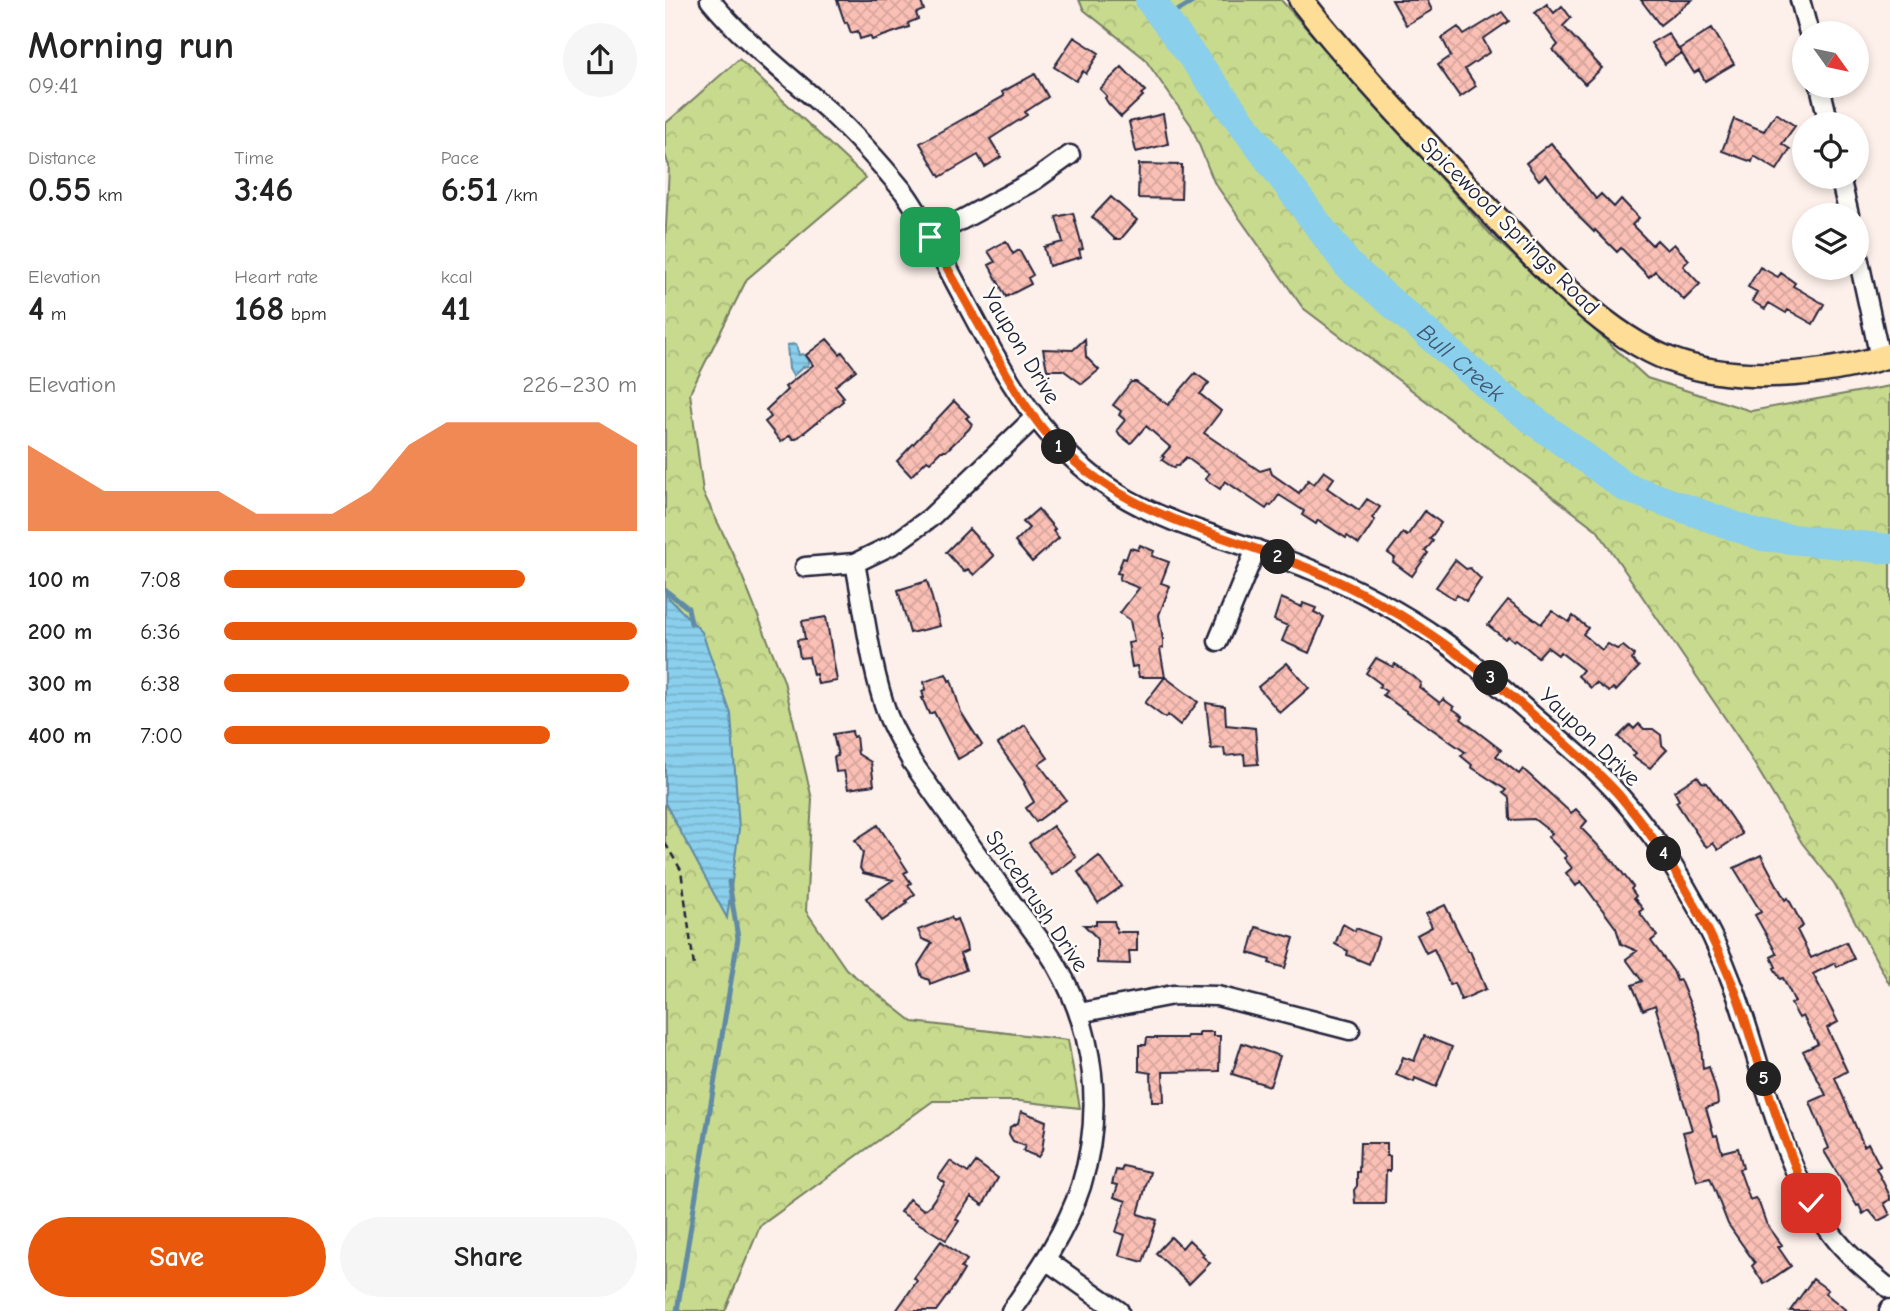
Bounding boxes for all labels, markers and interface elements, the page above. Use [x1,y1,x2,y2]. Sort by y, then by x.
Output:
north arrow [1792,21,1869,98]
map controls [1792,21,1869,280]
button: share [563,23,637,97]
text: Morning run [28,24,234,68]
text: 09:41 [28,72,79,99]
button: locate [1792,112,1869,189]
street label: Spicewood Springs Road [1415,131,1605,321]
text: Distance [28,147,96,169]
text: Time [234,147,274,169]
text: Pace [441,147,479,169]
text: 0.55 [28,169,92,210]
text: 3:46 [234,169,294,210]
text: 6:51 [441,169,499,210]
text: km [92,184,123,206]
text: /km [499,184,538,206]
button: layers [1792,203,1869,280]
pin [900,207,960,267]
icon: arrive [911,218,949,256]
text: Elevation [28,266,101,288]
text: Heart rate [234,266,318,288]
text: kcal [441,266,473,288]
street label: Yaupon Drive [976,283,1066,409]
text: 4 [28,288,44,329]
text: 168 [234,288,284,329]
text: 41 [441,288,471,329]
text: m [44,303,66,325]
text: bpm [284,303,327,325]
water label: Bull Creek [1412,317,1510,408]
text: Elevation [28,371,116,398]
text: 226–230 m [522,371,637,398]
pin: 1 [1041,430,1077,464]
text: 1 [1055,435,1062,457]
pin: 2 [1261,540,1295,574]
text: 2 [1273,545,1282,567]
text: 100 m [28,566,90,593]
text: 7:08 [140,566,181,593]
text: 200 m [28,618,92,645]
text: 6:36 [140,618,181,645]
pin: 3 [1473,660,1509,696]
text: 3 [1486,666,1495,688]
text: 300 m [28,670,92,697]
text: 6:38 [140,670,180,697]
street label: Yaupon Drive [1534,682,1646,792]
text: 400 m [28,722,92,749]
text: 7:00 [140,722,183,749]
street label: Spicebrush Drive [980,825,1094,977]
pin: 4 [1647,836,1681,872]
text: 4 [1659,842,1668,864]
pin: 5 [1747,1062,1781,1096]
text: 5 [1758,1067,1769,1089]
pin [1781,1173,1841,1233]
icon: check [1792,1184,1830,1222]
button: Save [28,1217,326,1297]
button: Share [340,1217,637,1297]

